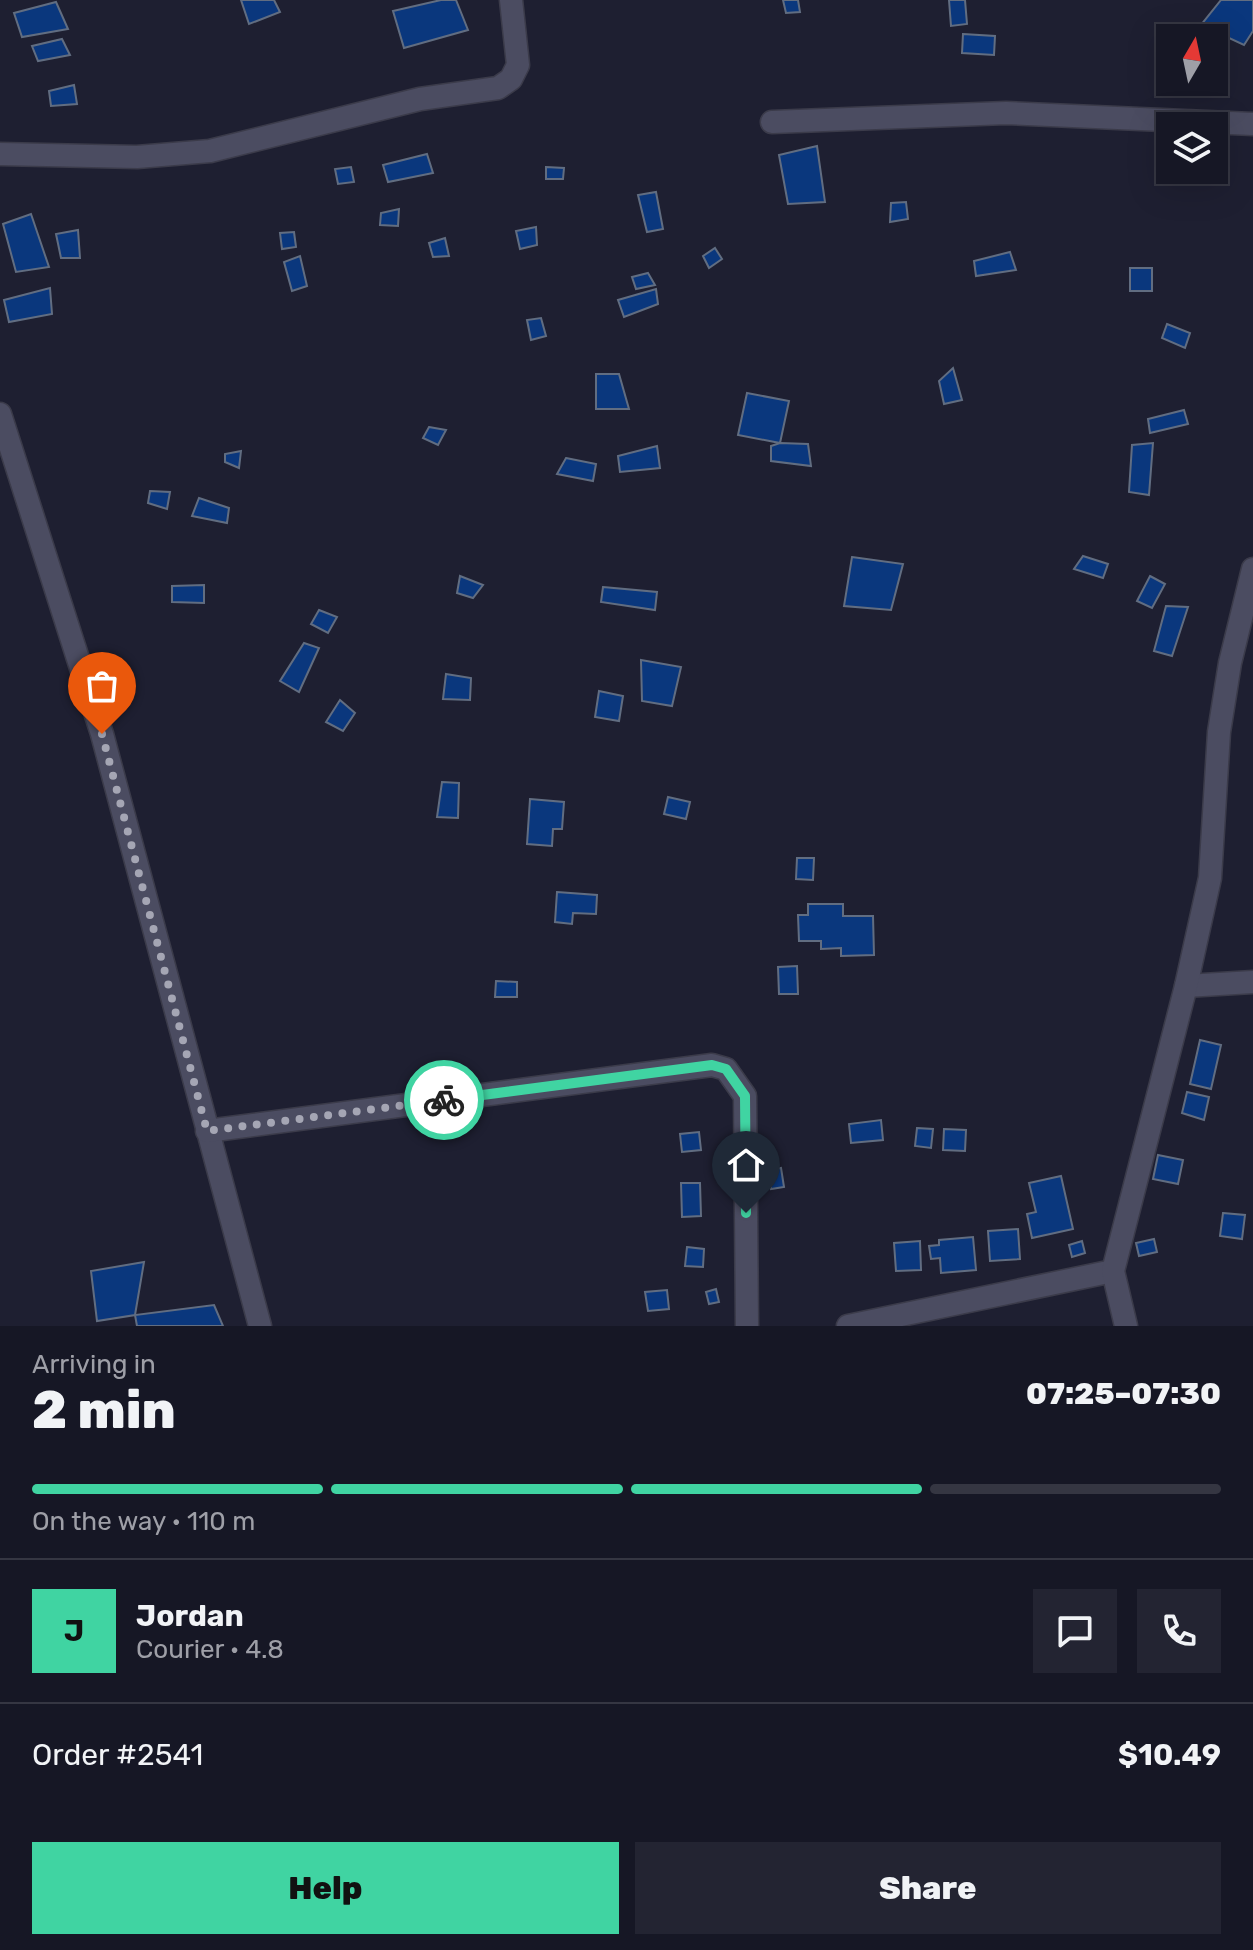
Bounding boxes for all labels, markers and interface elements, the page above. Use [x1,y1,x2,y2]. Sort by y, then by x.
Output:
north arrow [1156,24,1228,96]
map controls [1156,24,1228,184]
button: layers [1156,112,1228,184]
pin [68,652,136,734]
icon: bag [80,664,124,708]
courier [404,1060,484,1140]
icon: bike [422,1078,466,1122]
pin [712,1131,780,1213]
icon: home [724,1143,768,1187]
text: Arriving in [32,1349,156,1380]
text: 07:25–07:30 [1026,1376,1221,1412]
text: 2 min [32,1379,176,1441]
text: On the way · 110 m [32,1506,255,1537]
button: chat [1033,1589,1117,1673]
button: phone [1137,1589,1221,1673]
text: Jordan [136,1598,244,1634]
text: J [64,1613,84,1649]
text: Courier · 4.8 [136,1634,284,1665]
text: Order #2541 [32,1737,203,1773]
text: $10.49 [1118,1737,1221,1773]
button: Help [32,1842,619,1934]
button: Share [635,1842,1221,1934]

